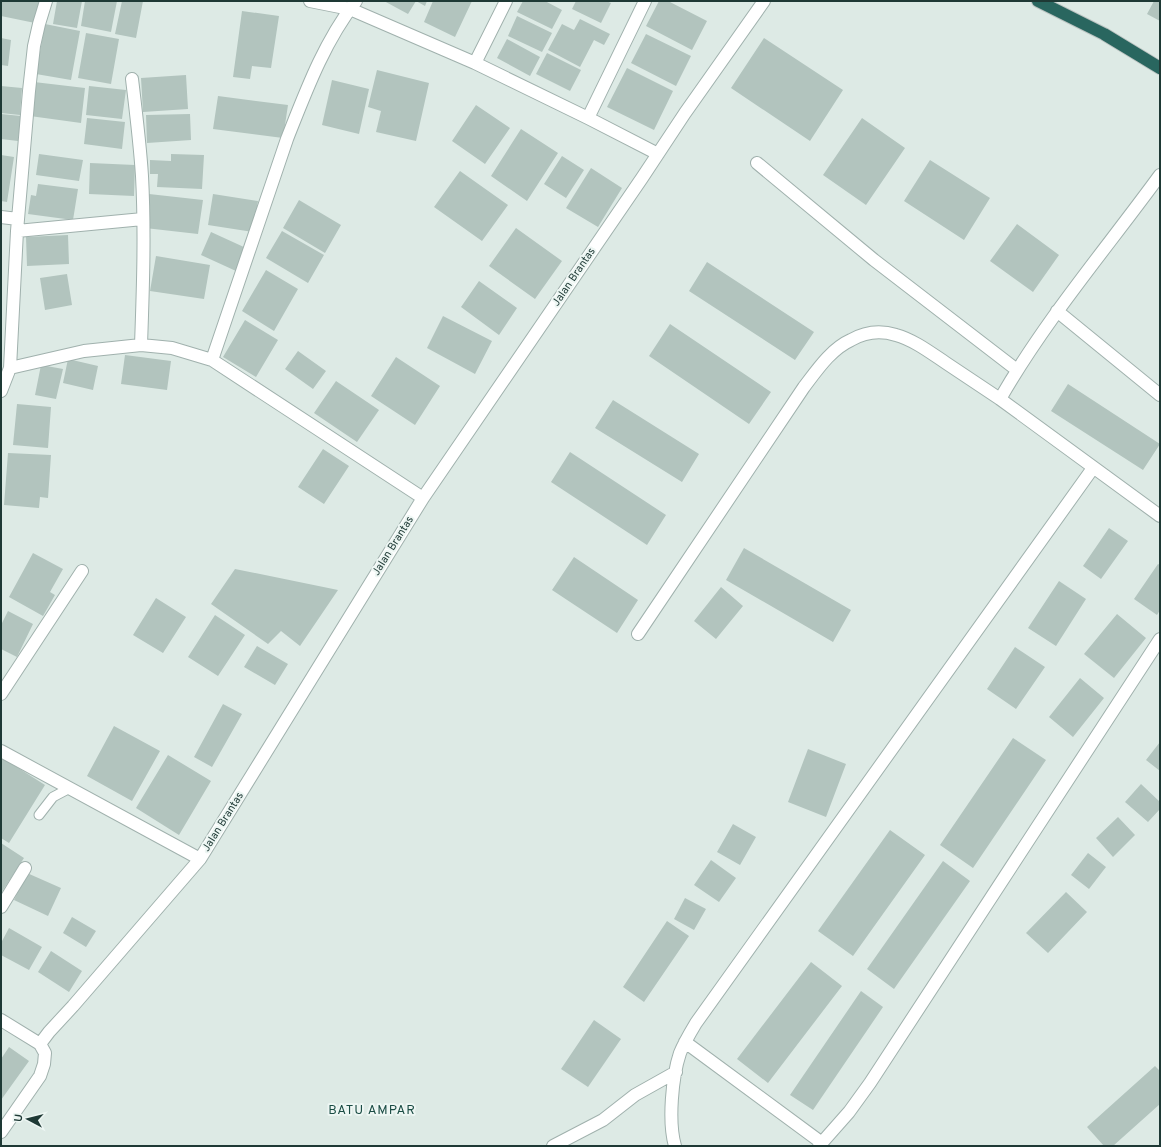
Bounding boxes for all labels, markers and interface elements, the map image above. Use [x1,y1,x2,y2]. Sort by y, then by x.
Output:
street label: Jalan Brantas [549,245,599,309]
street label: Jalan Brantas [369,514,417,578]
street label: Jalan Brantas [199,790,247,854]
north arrow [8,1099,48,1139]
district label: BATU AMPAR [328,1103,416,1119]
text: U [12,1113,26,1123]

